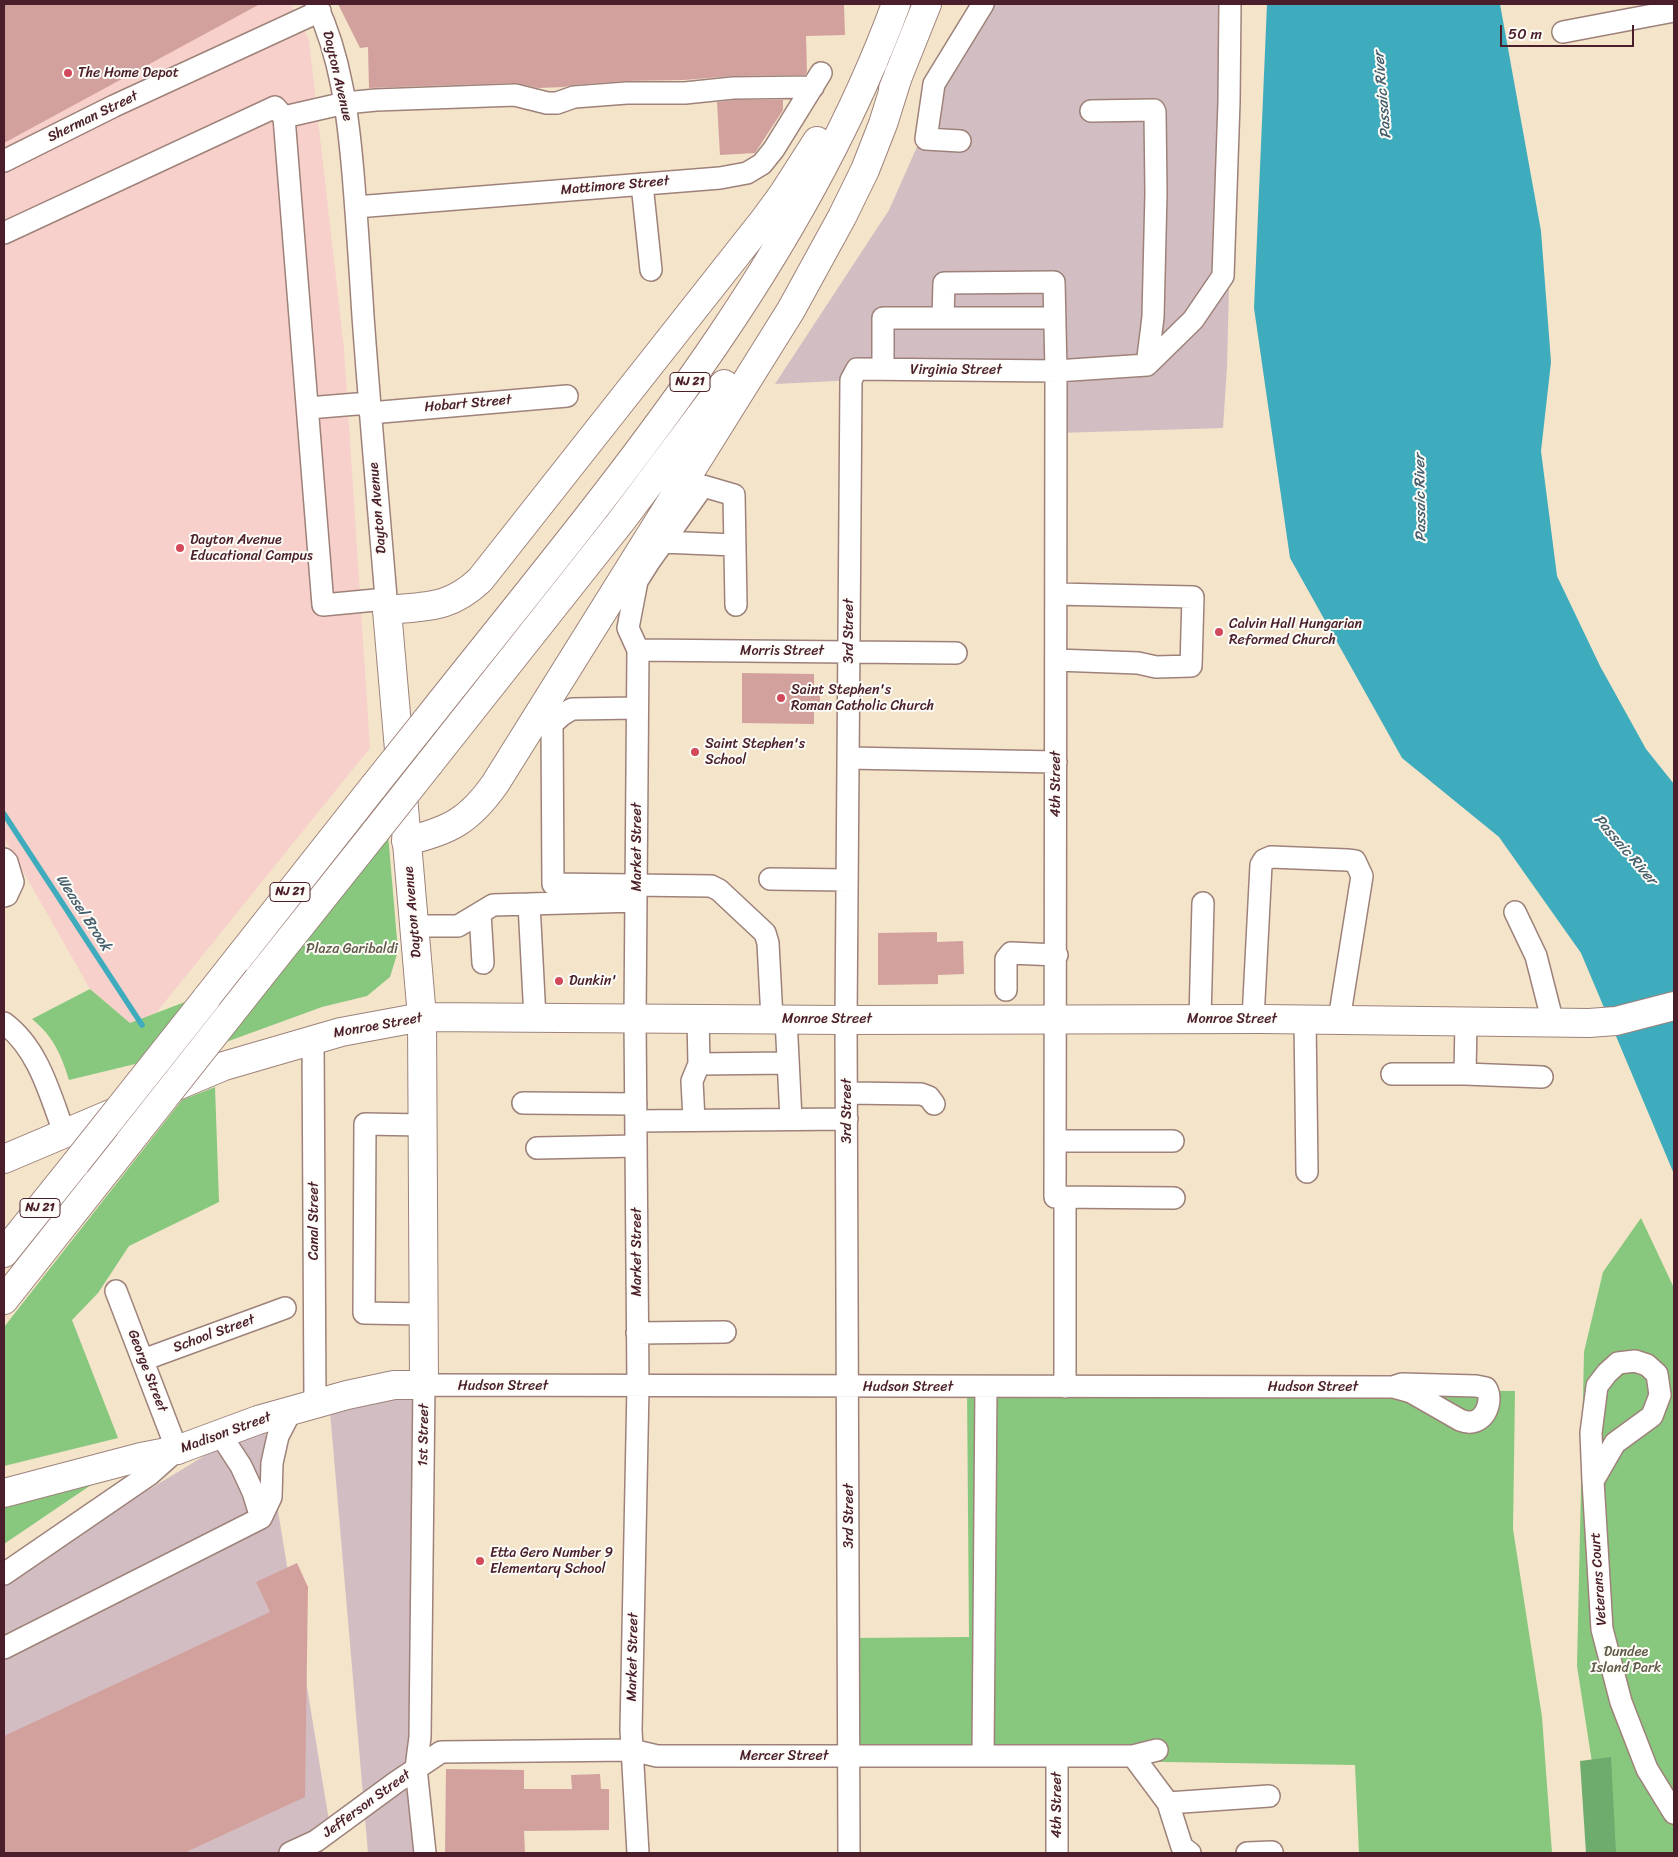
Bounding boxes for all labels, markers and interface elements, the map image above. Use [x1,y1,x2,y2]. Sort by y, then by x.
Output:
scale bar [1503,15,1637,47]
text: 50 m [1508,21,1542,47]
street label: Dayton Avenue [318,29,356,123]
water label: Passaic River [1370,51,1396,139]
place label: The Home Depot [78,65,179,81]
marker: The Home Depot [62,67,74,79]
street label: Sherman Street [45,88,141,146]
street label: Mattimore Street [560,173,670,199]
street label: Virginia Street [910,362,1002,378]
road number: NJ 21 [670,372,710,392]
street label: Hobart Street [424,392,512,416]
water label: Passaic River [1411,454,1431,542]
street label: Dayton Avenue [366,462,390,554]
place label: Dayton Avenue Educational Campus [190,532,313,564]
marker: Dayton Avenue Educational Campus [174,542,186,554]
street label: 3rd Street [841,598,857,664]
place label: Calvin Hall Hungarian Reformed Church [1229,616,1362,648]
marker: Calvin Hall Hungarian Reformed Church [1213,626,1225,638]
street label: Morris Street [740,643,824,659]
place label: Saint Stephen's Roman Catholic Church [791,682,934,714]
marker: Saint Stephen's Roman Catholic Church [775,692,787,704]
place label: Saint Stephen's School [705,736,805,769]
marker: Saint Stephen's School [689,746,701,758]
street label: 4th Street [1048,751,1064,817]
street label: Market Street [629,803,645,891]
water label: Passaic River [1589,811,1661,889]
street label: Dayton Avenue [401,866,425,958]
water label: Weasel Brook [52,871,114,955]
road number: NJ 21 [270,882,310,902]
park label: Plaza Garibaldi [306,941,398,957]
place label: Dunkin' [569,973,617,989]
marker: Dunkin' [553,975,565,987]
street label: Monroe Street [332,1010,424,1042]
street label: Monroe Street [782,1011,872,1027]
street label: Monroe Street [1187,1011,1277,1027]
street label: 3rd Street [839,1078,855,1144]
street label: Canal Street [306,1182,322,1260]
road number: NJ 21 [20,1198,60,1218]
street label: Market Street [629,1208,645,1296]
street label: School Street [171,1311,257,1357]
street label: George Street [124,1327,170,1415]
street label: Hudson Street [458,1378,548,1394]
street label: Hudson Street [863,1379,953,1395]
street label: Hudson Street [1268,1379,1358,1395]
street label: 1st Street [415,1403,433,1467]
street label: Madison Street [178,1409,274,1457]
street label: 3rd Street [841,1483,857,1549]
street label: Veterans Court [1587,1532,1611,1626]
place label: Etta Gero Number 9 Elementary School [490,1545,613,1578]
marker: Etta Gero Number 9 Elementary School [474,1555,486,1567]
street label: Market Street [624,1612,642,1702]
park label: Dundee Island Park [1591,1644,1661,1676]
street label: Mercer Street [740,1748,828,1764]
street label: Jefferson Street [320,1767,414,1841]
street label: 4th Street [1049,1772,1065,1838]

